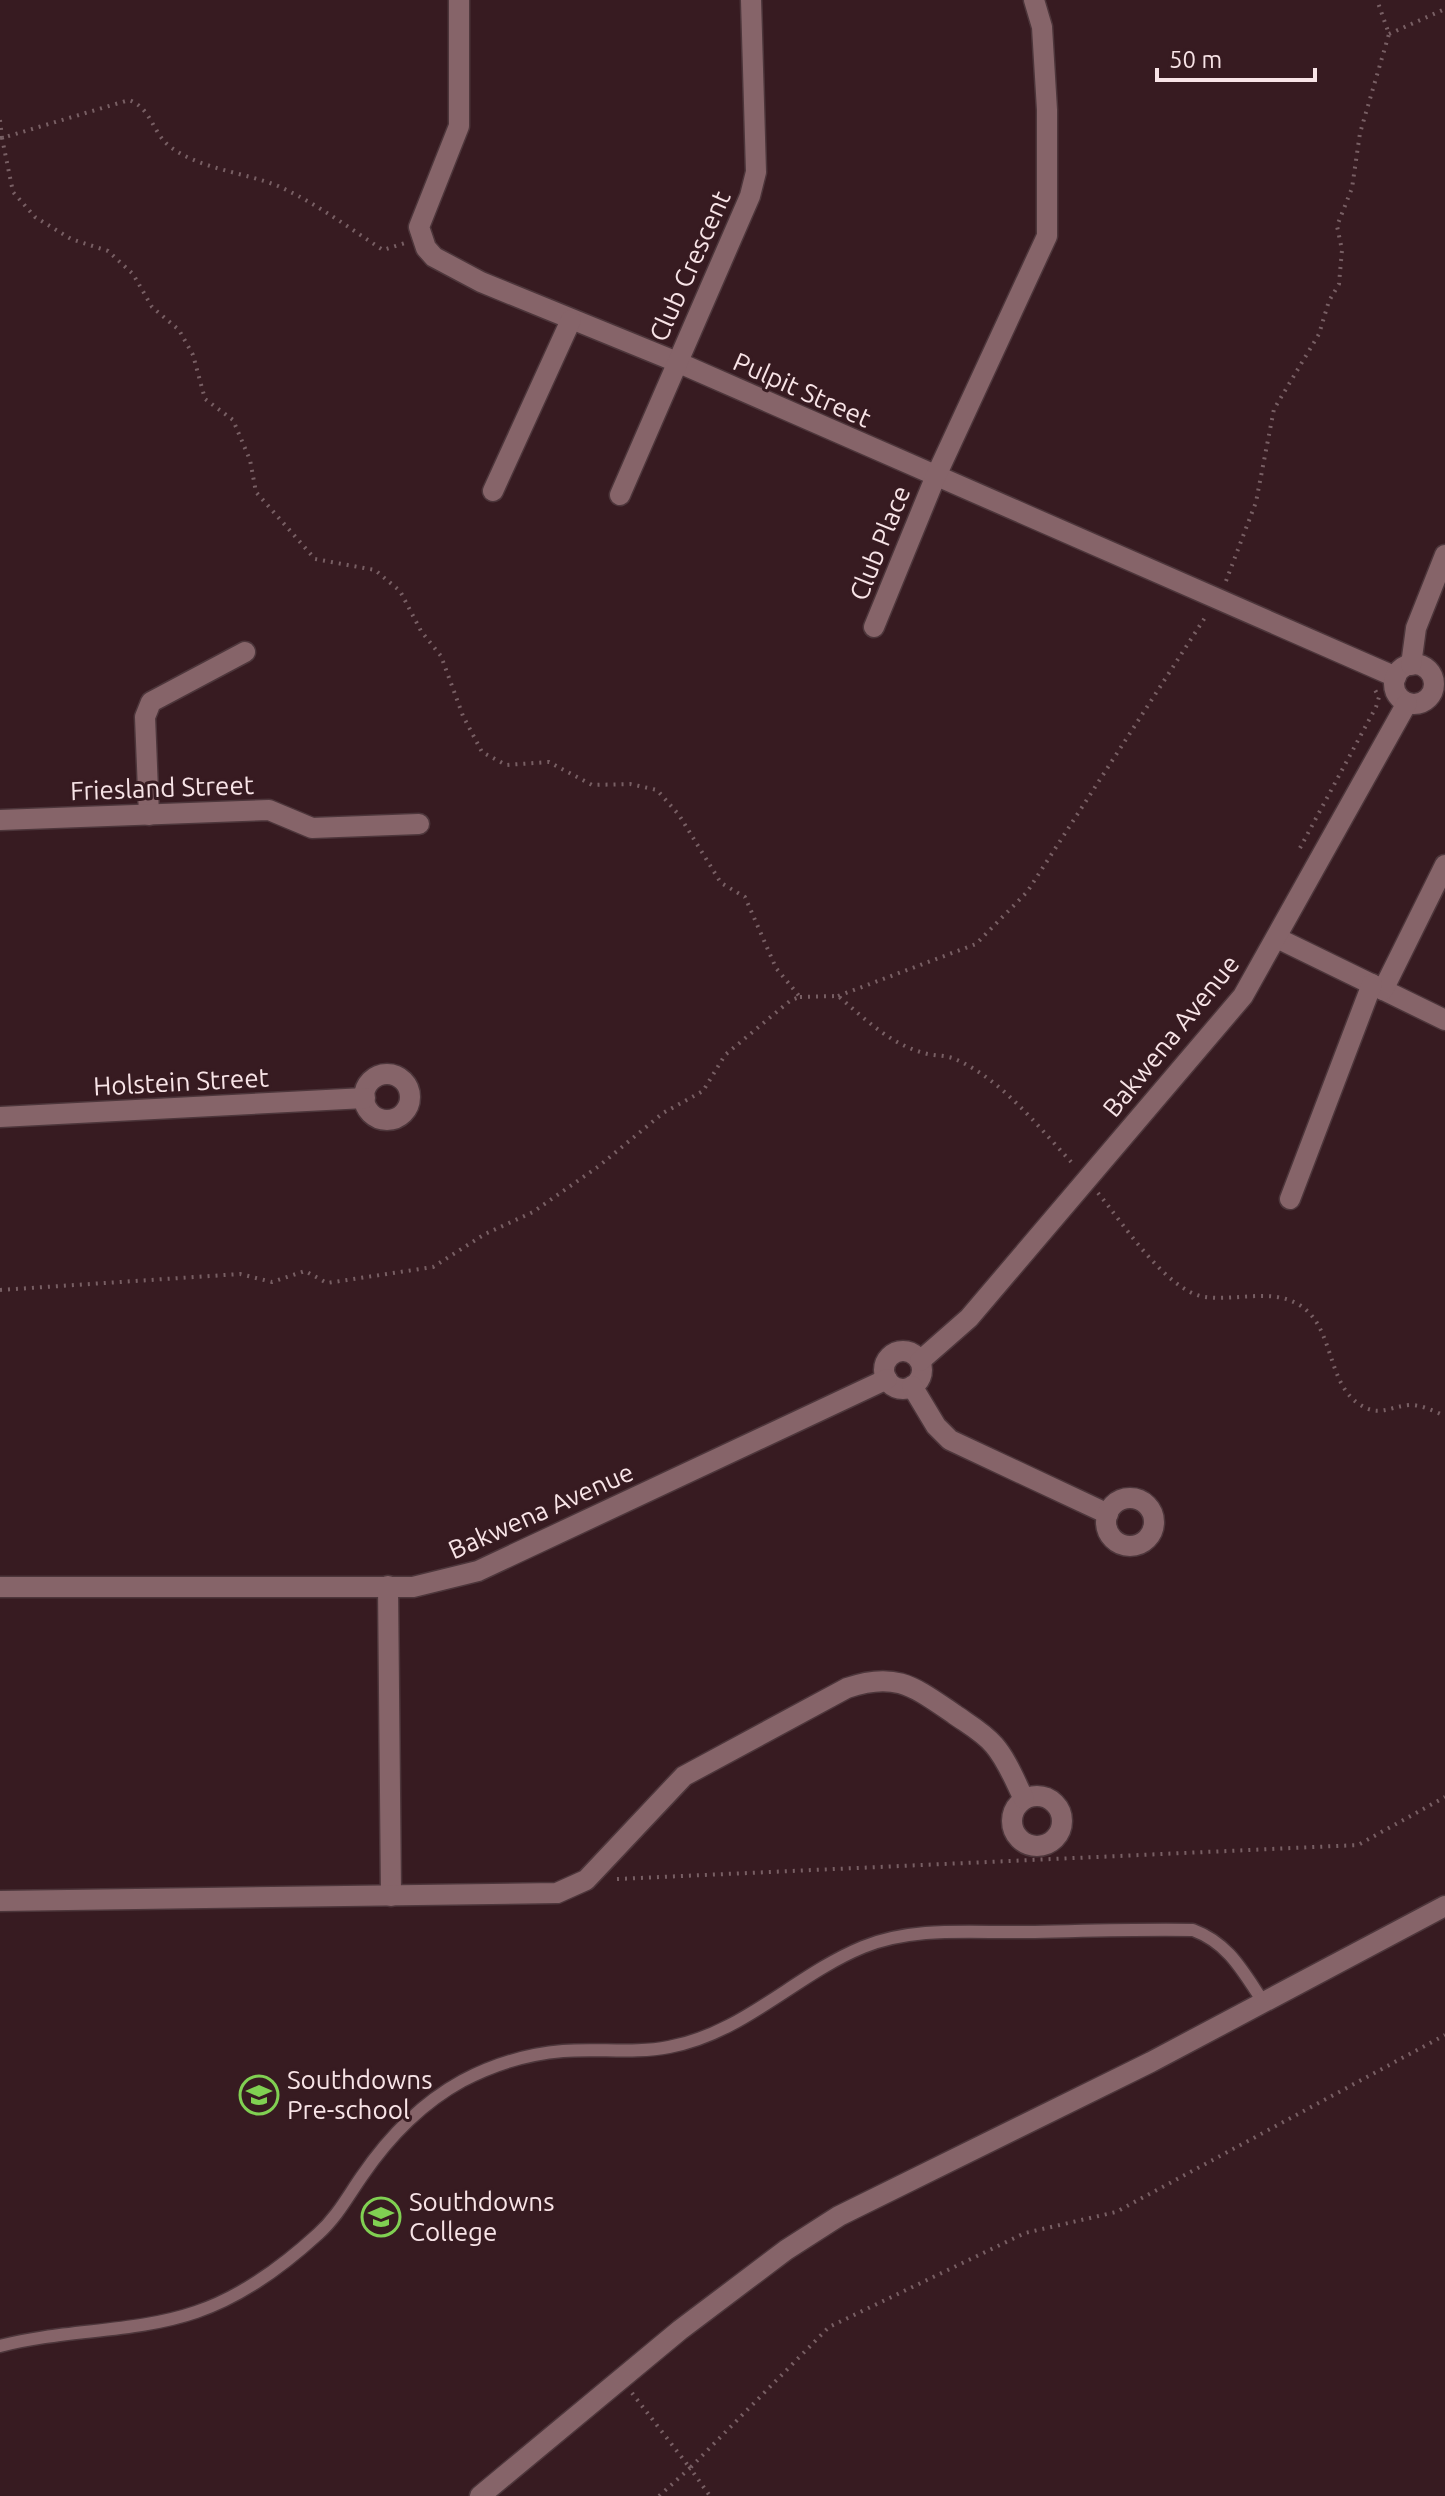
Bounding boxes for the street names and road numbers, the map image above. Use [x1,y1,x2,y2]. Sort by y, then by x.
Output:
street label: Club Crescent [643,186,736,346]
street label: Pulpit Street [729,346,875,433]
street label: Club Place [843,481,916,604]
street label: Friesland Street [70,770,254,805]
street label: Bakwena Avenue [1097,949,1245,1122]
street label: Holstein Street [93,1062,269,1101]
street label: Bakwena Avenue [444,1457,638,1564]

